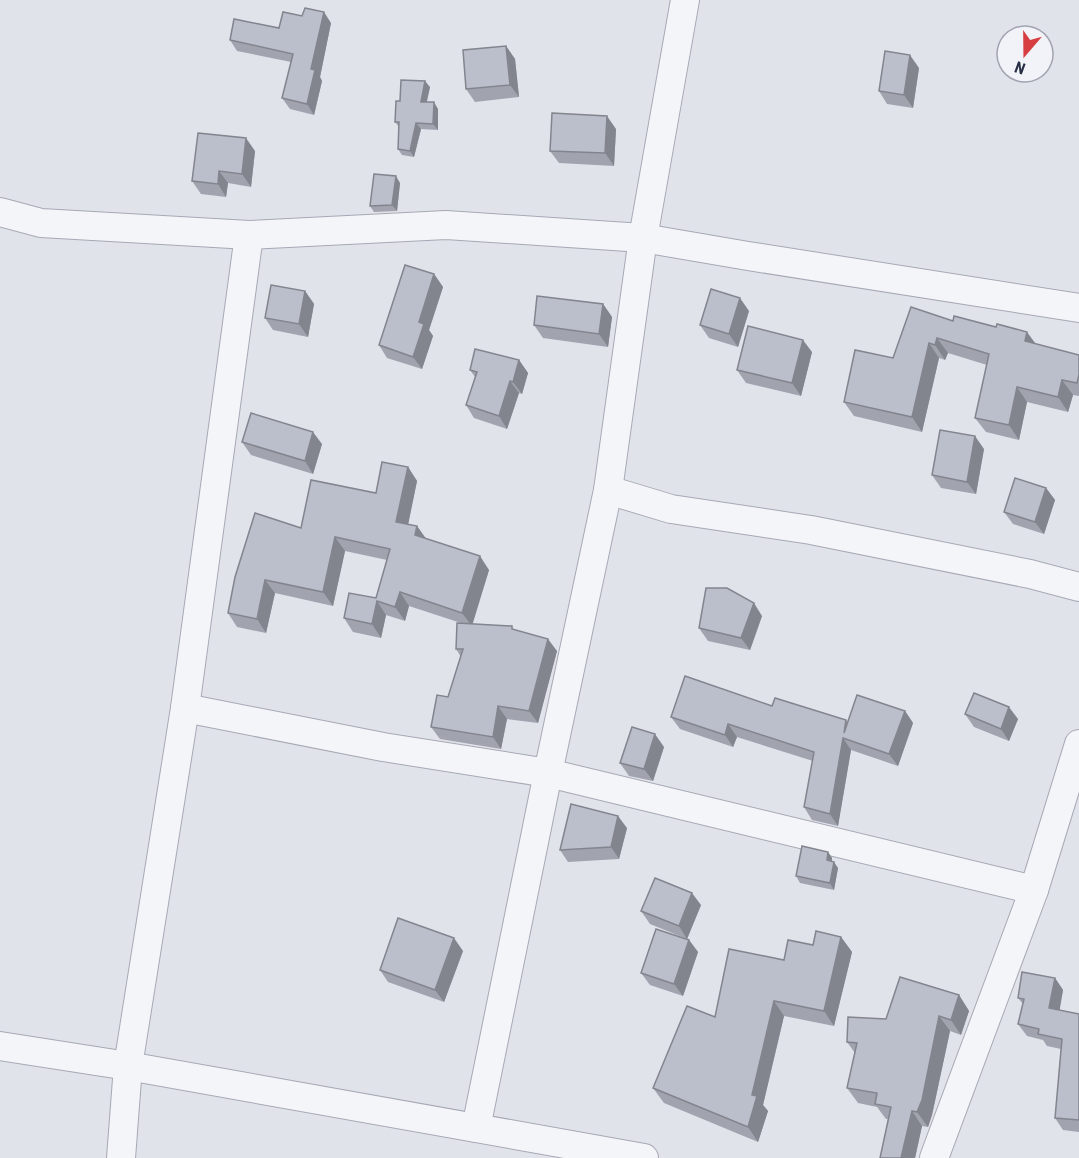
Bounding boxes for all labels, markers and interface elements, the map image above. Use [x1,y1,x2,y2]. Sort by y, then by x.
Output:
north arrow [995,24,1055,84]
text: N [1012,57,1028,78]

